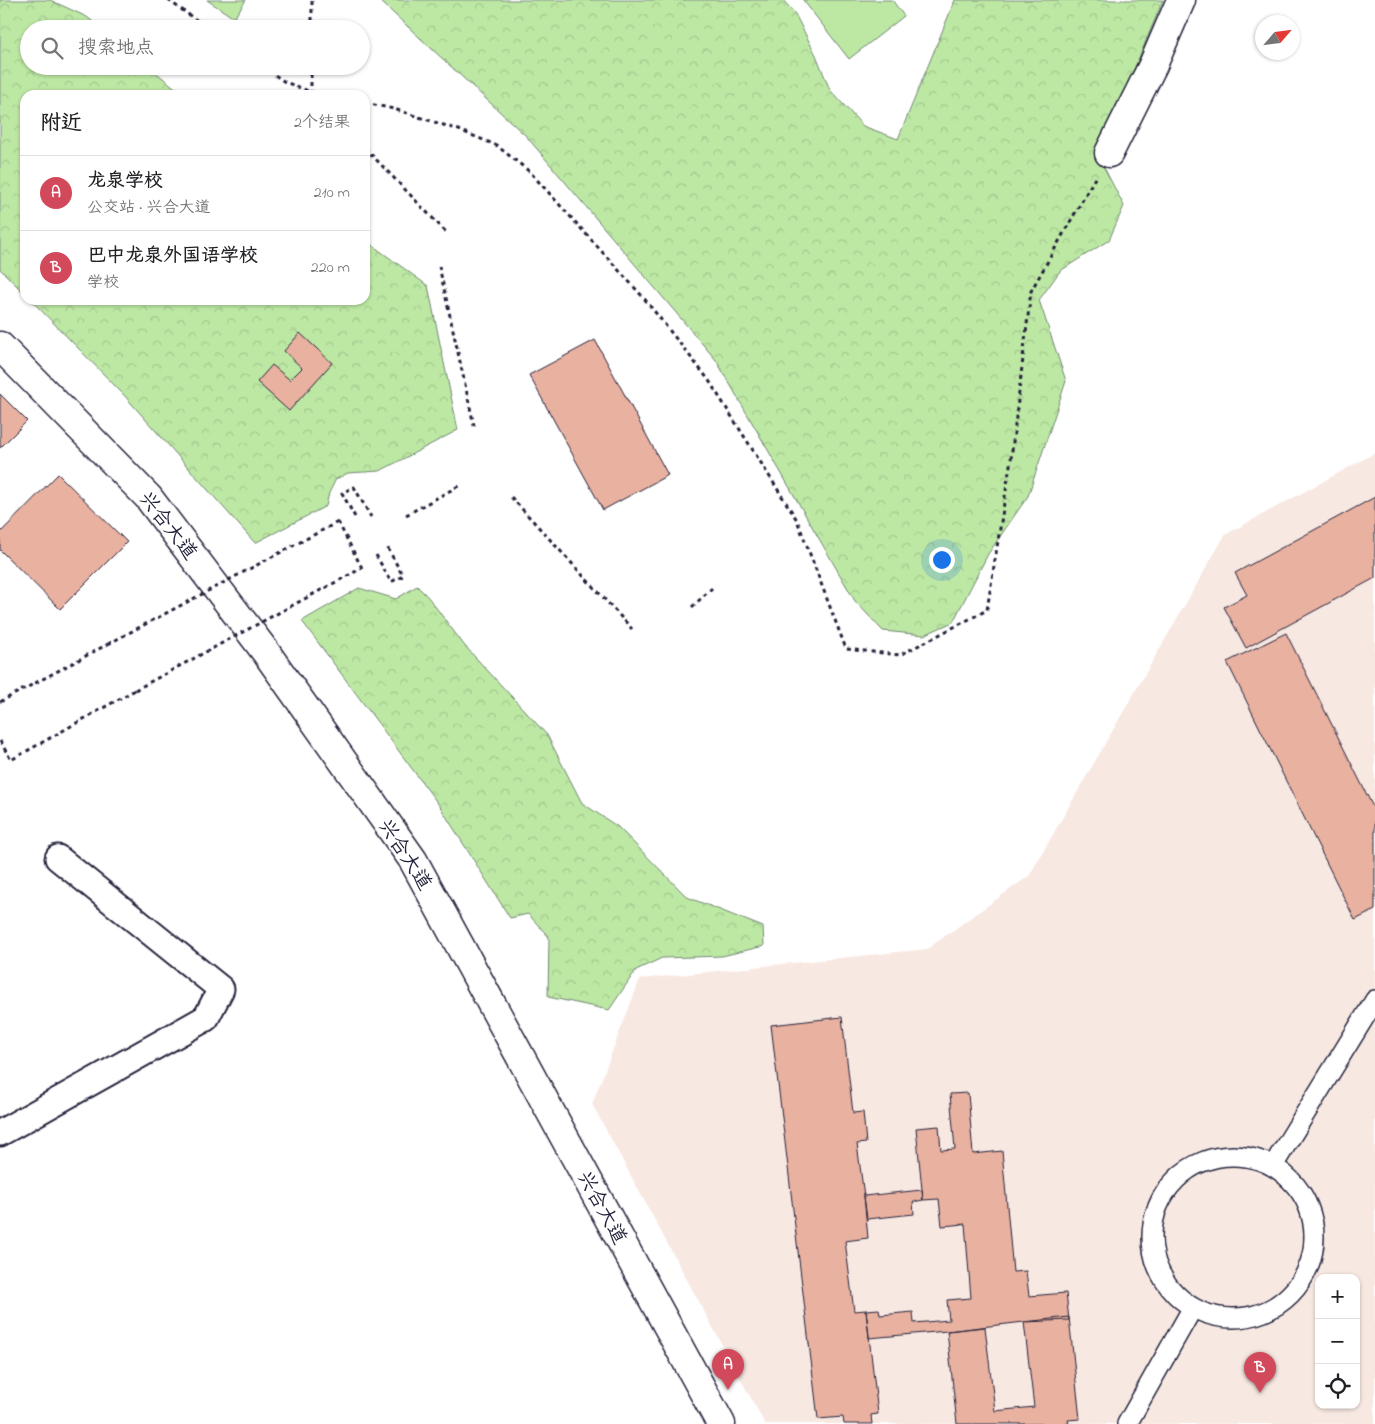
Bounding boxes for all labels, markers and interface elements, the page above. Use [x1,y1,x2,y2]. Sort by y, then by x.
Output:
north arrow [1255,15,1300,60]
search box [20,20,370,75]
icon: search [38,34,66,62]
text: 搜索地点 [78,35,154,62]
text: 附近 [40,109,82,139]
text: 2个结果 [294,111,350,135]
text: 龙泉学校 [87,168,163,195]
text: A [51,181,61,205]
text: 210 m [314,181,350,205]
text: 公交站 · 兴合大道 [87,196,210,220]
text: 巴中龙泉外国语学校 [87,243,258,270]
text: B [51,256,61,280]
text: 220 m [311,256,350,280]
text: 学校 [87,271,119,295]
street label: 兴合大道 [131,486,203,567]
your location [929,547,955,573]
street label: 兴合大道 [370,814,438,897]
street label: 兴合大道 [569,1166,633,1250]
map controls [1315,1274,1360,1409]
button: + [1315,1274,1360,1319]
button: − [1315,1319,1360,1364]
pin: A [712,1349,744,1390]
pin: B [1244,1352,1276,1393]
button: locate [1315,1364,1360,1409]

